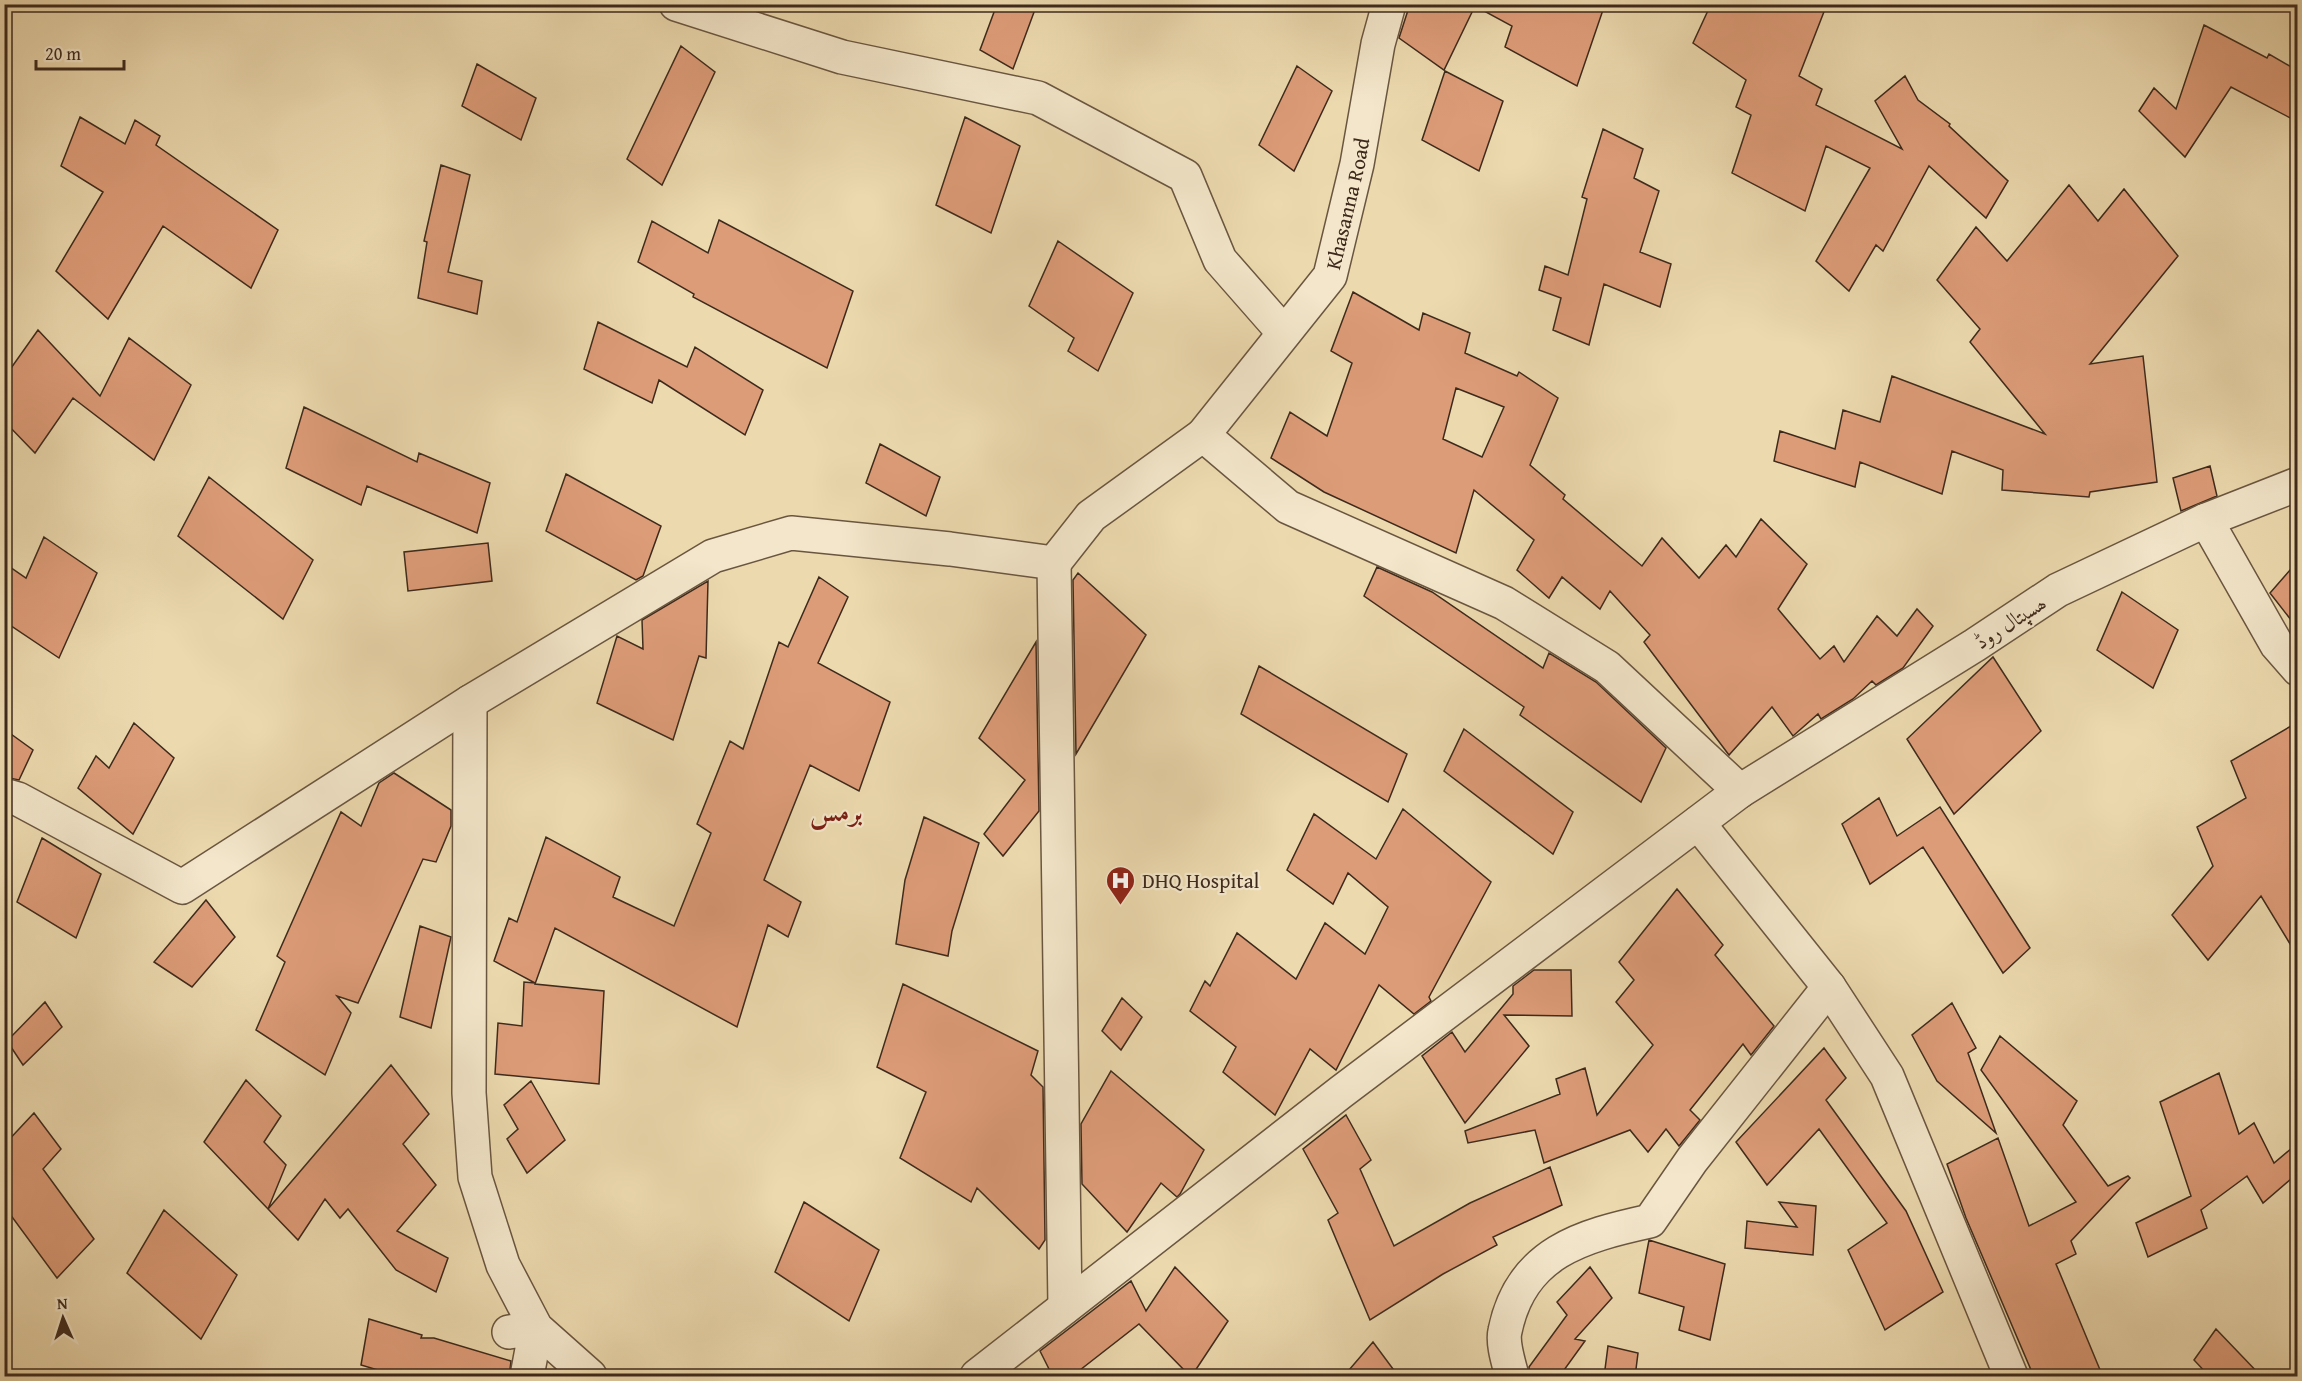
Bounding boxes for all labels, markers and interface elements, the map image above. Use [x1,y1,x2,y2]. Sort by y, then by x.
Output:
scale bar [36,33,124,71]
text: 20 m [45,40,81,67]
street label: Khasanna Road [1317,134,1377,273]
street label: ھسپتال روڈ [1968,587,2052,657]
district label: برمس [810,791,862,831]
hospital icon: DHQ Hospital [1105,864,1137,906]
place label: DHQ Hospital [1142,865,1260,896]
north arrow [33,1288,93,1348]
text: N [56,1291,68,1315]

